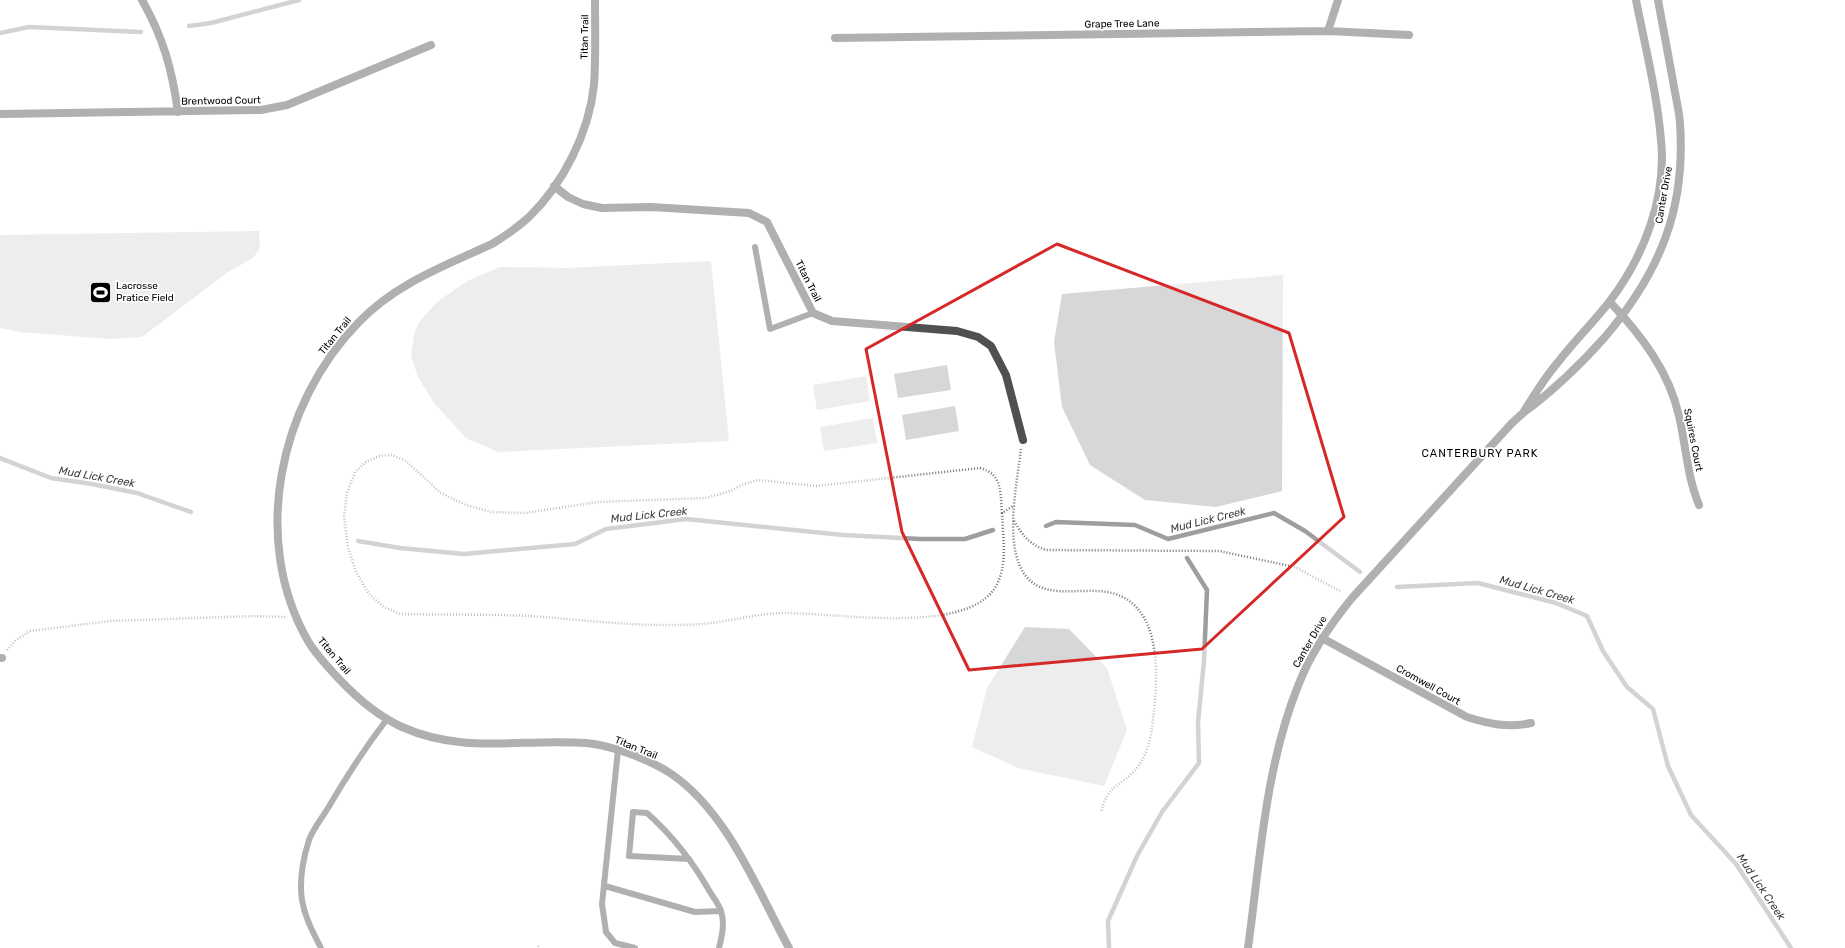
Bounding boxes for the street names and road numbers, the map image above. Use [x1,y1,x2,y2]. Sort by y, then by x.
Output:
street label: Titan Trail [579,14,591,60]
street label: Grape Tree Lane [1084,17,1160,31]
street label: Brentwood Court [181,94,261,108]
street label: Canter Drive [1653,165,1675,224]
street label: Titan Trail [792,258,824,304]
street label: Titan Trail [316,315,354,357]
street label: Squires Court [1681,408,1705,472]
street label: Canter Drive [1290,614,1330,670]
street label: Titan Trail [315,635,353,677]
street label: Cromwell Court [1394,662,1462,708]
street label: Titan Trail [613,734,659,762]

